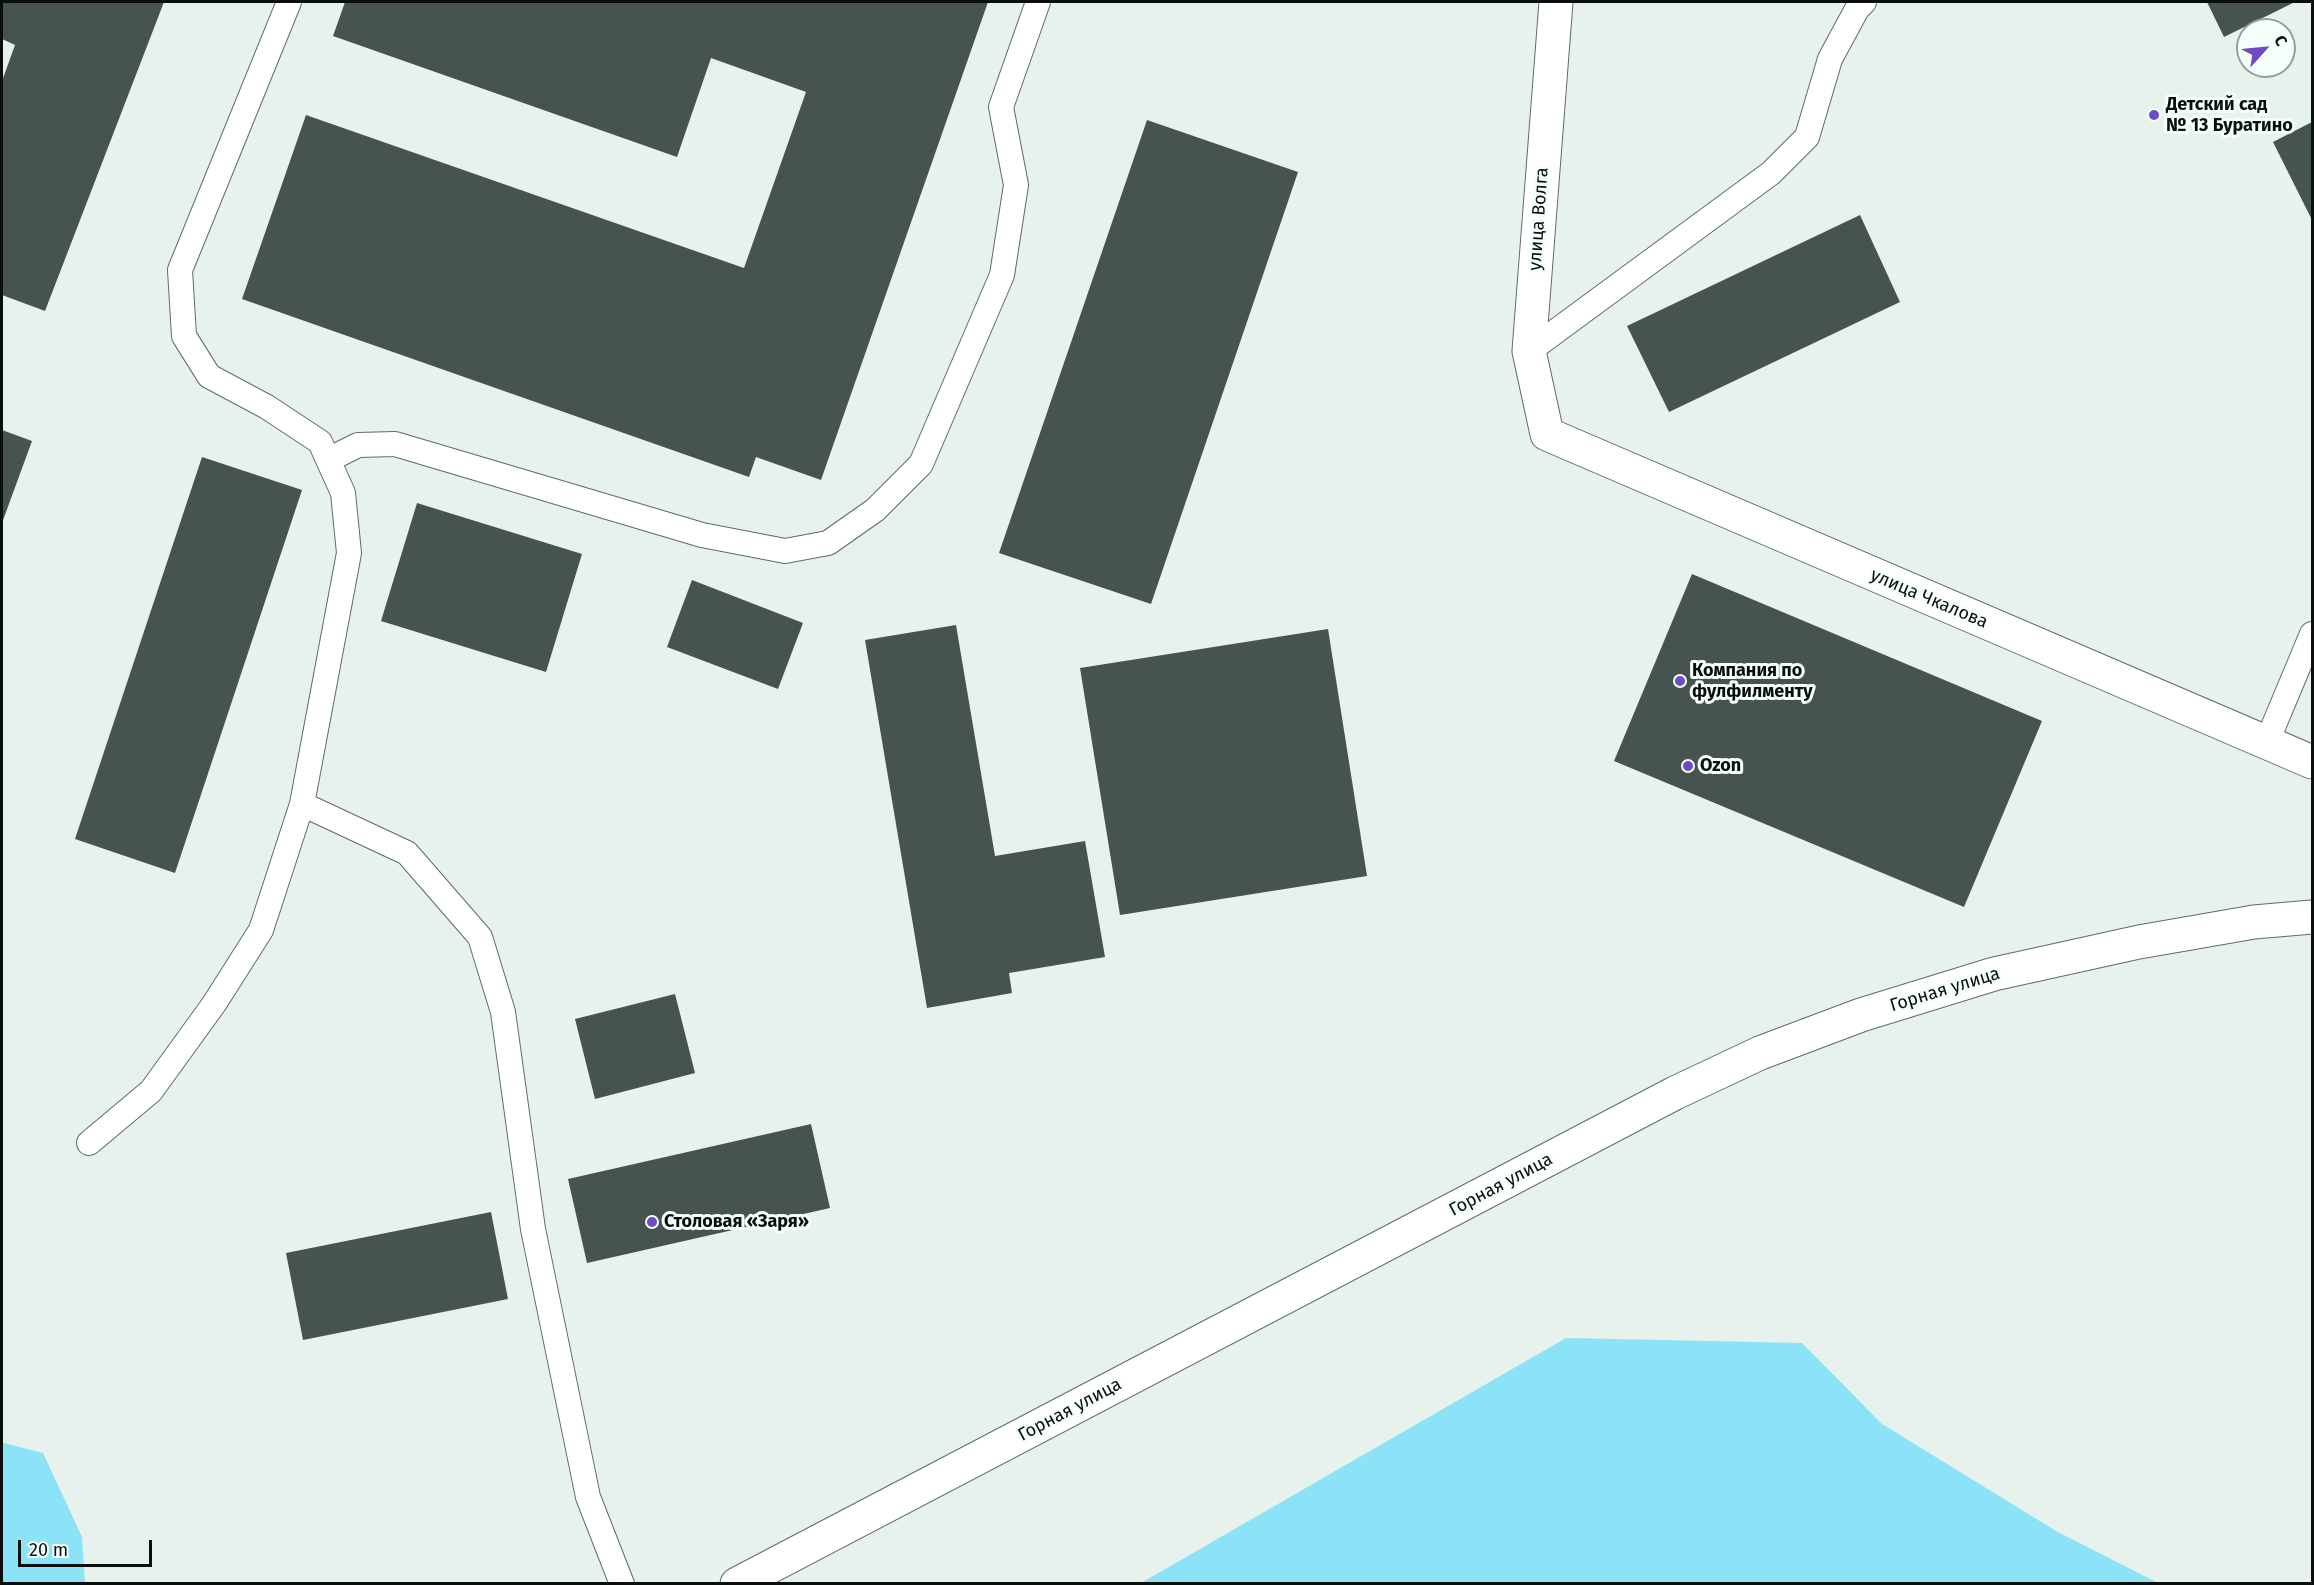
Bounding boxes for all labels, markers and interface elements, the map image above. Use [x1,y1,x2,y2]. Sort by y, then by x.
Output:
north arrow [2236,18,2296,78]
text: С [2270,32,2291,49]
place label: Детский сад № 13 Буратино [2166,94,2293,136]
marker: Детский сад № 13 Буратино [2147,108,2161,122]
street label: улица Волга [1525,167,1553,271]
street label: улица Чкалова [1867,565,1991,633]
place label: Компания по фулфилменту [1692,660,1813,702]
marker: Компания по фулфилменту [1673,674,1687,688]
place label: Ozon [1700,755,1741,777]
marker: Ozon [1681,759,1695,773]
street label: Горная улица [1887,963,2003,1017]
street label: Горная улица [1446,1149,1556,1221]
place label: Столовая «Заря» [664,1211,809,1233]
marker: Столовая «Заря» [645,1215,659,1229]
street label: Горная улица [1015,1374,1125,1446]
scale bar [21,1528,154,1566]
text: 20 m [29,1539,68,1561]

